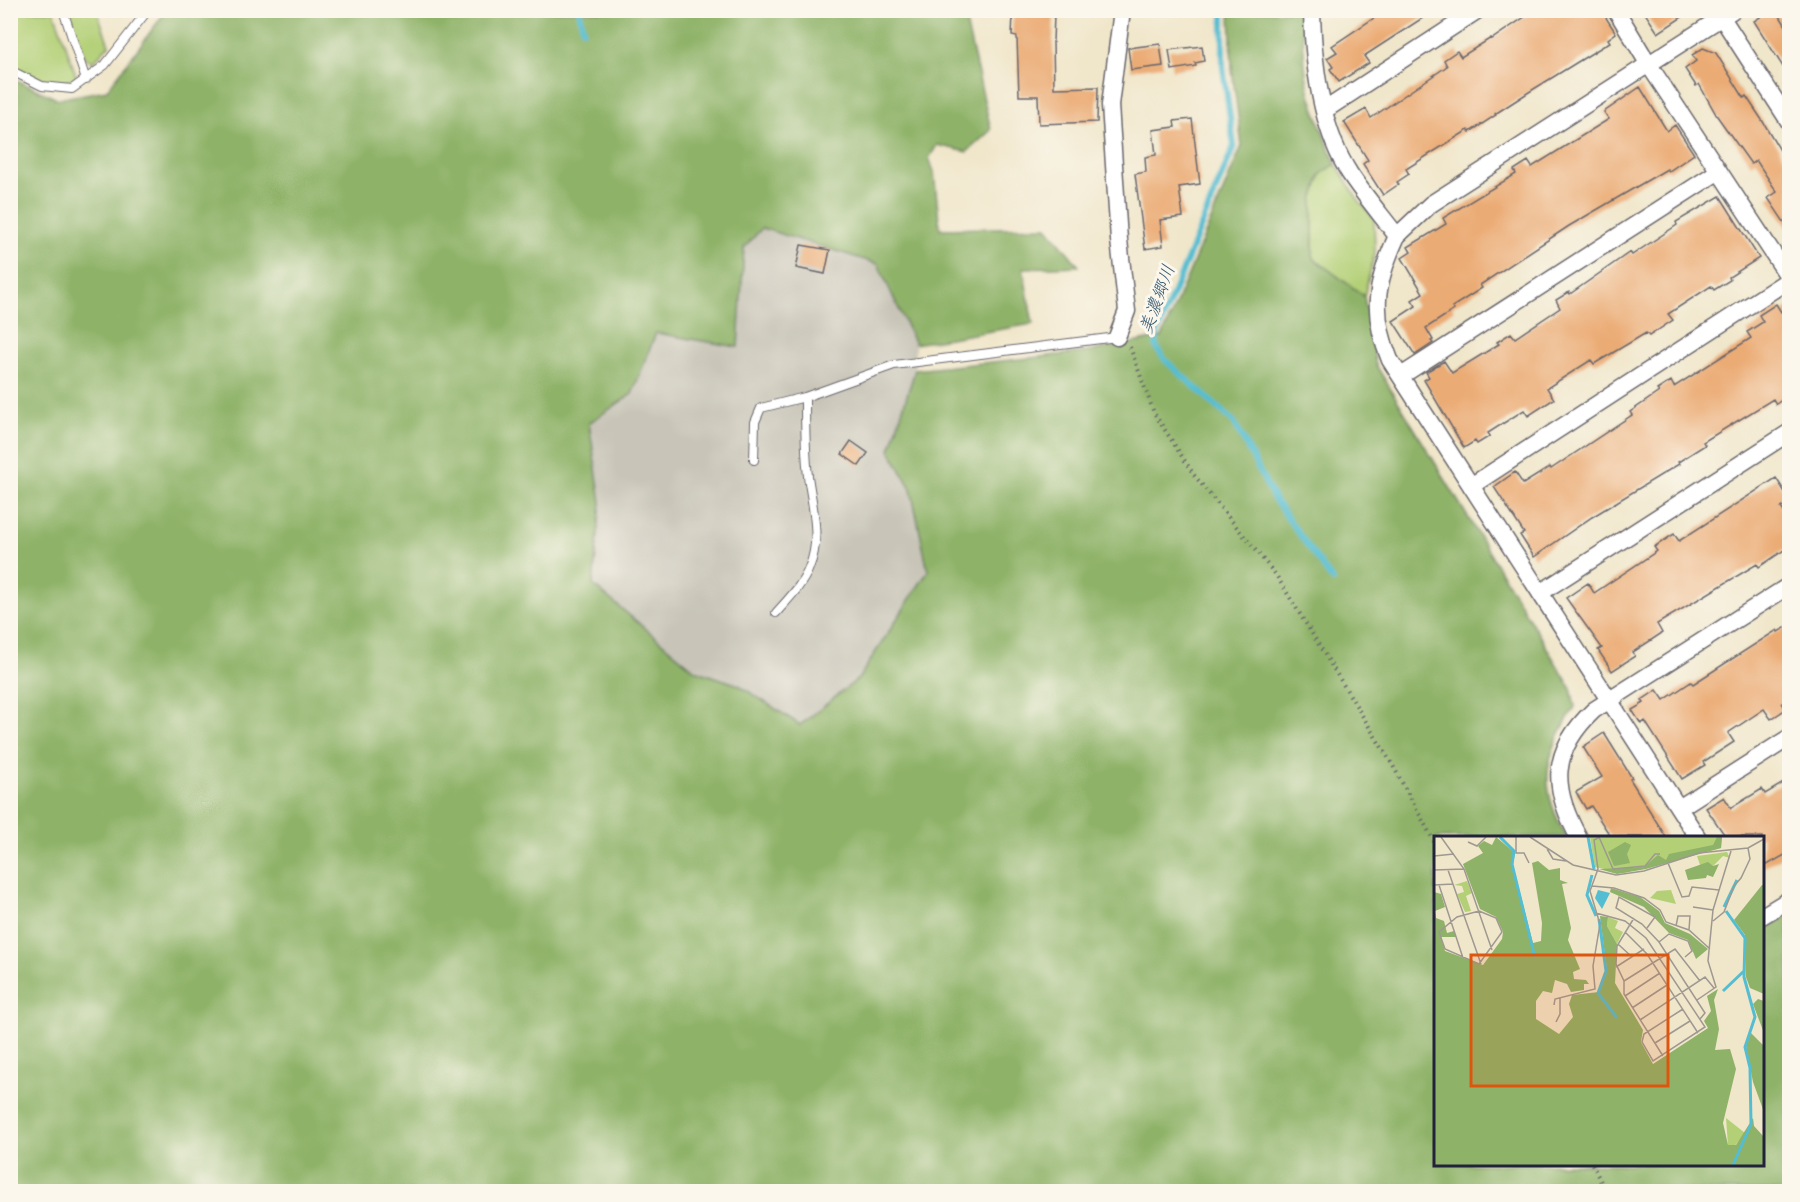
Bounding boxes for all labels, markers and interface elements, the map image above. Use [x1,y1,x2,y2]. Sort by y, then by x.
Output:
water label: 美濃郷川 [1132,261,1184,338]
inset map [1434,836,1764,1166]

